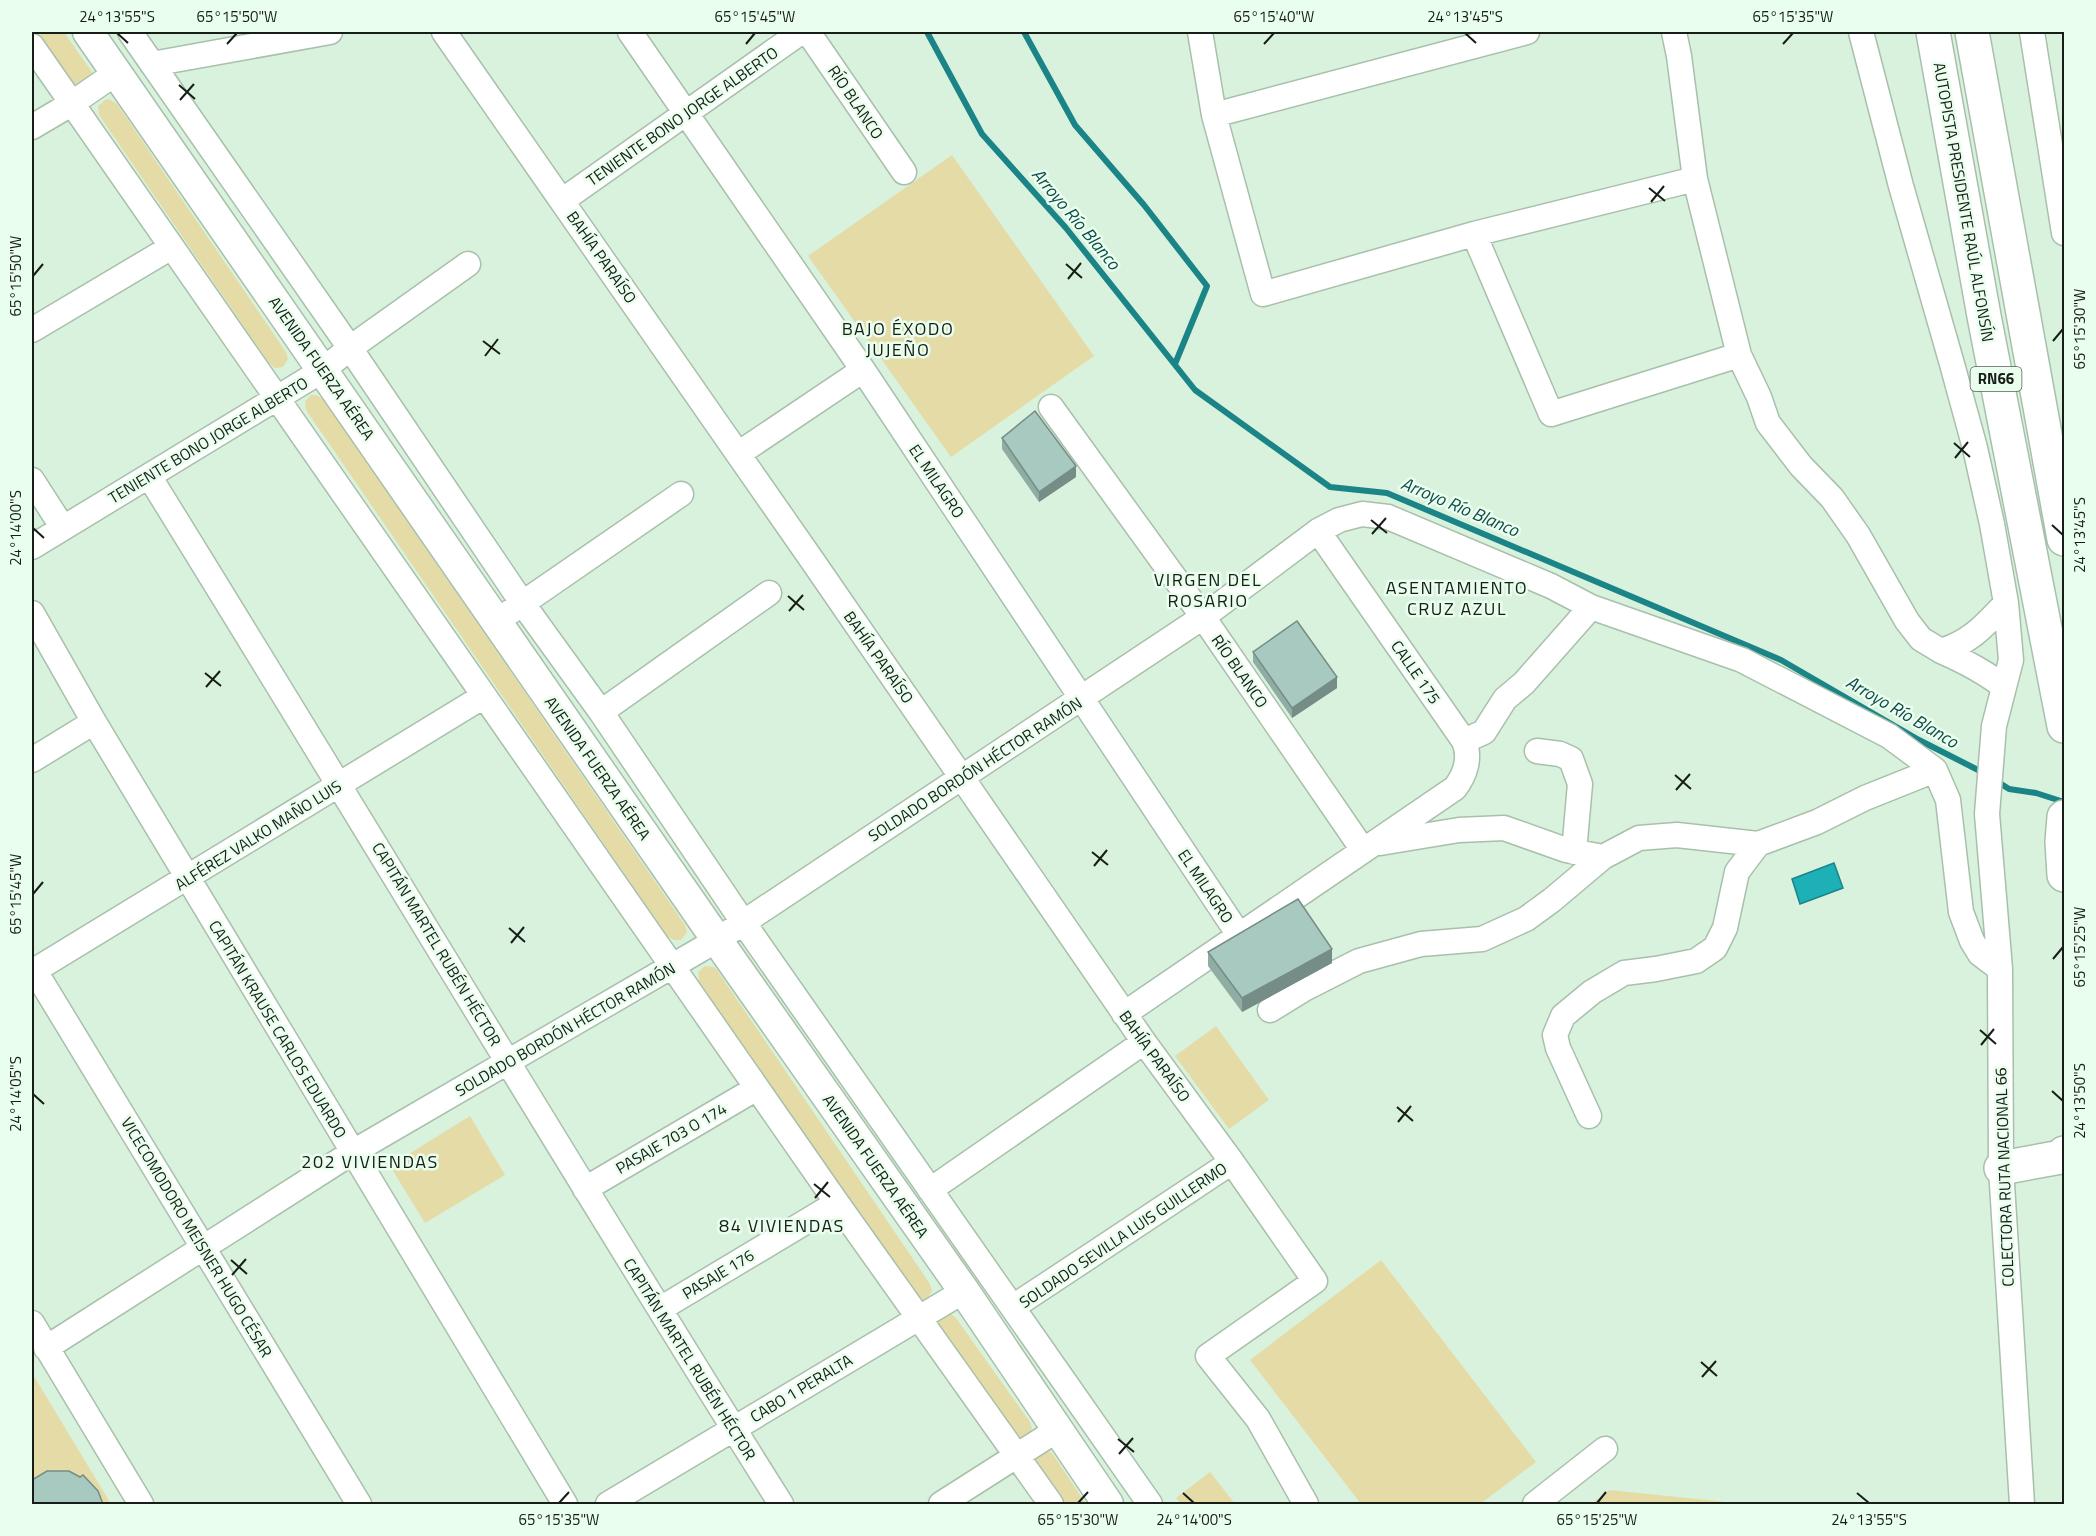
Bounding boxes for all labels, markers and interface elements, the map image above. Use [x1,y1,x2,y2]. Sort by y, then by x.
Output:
text: 24°13'55"S [79,5,155,28]
text: 65°15'50"W [197,5,277,28]
text: 65°15'45"W [715,5,795,28]
text: 65°15'40"W [1234,5,1314,28]
text: 24°13'45"S [1427,5,1503,28]
text: 65°15'35"W [1753,5,1833,28]
street label: TENIENTE BONO JORGE ALBERTO [581,40,783,192]
street label: RÍO BLANCO [822,60,890,144]
street label: AUTOPISTA PRESIDENTE RAÚL ALFONSÍN [1928,60,2000,344]
water label: Arroyo Río Blanco [1026,162,1128,276]
street label: BAHÍA PARAÍSO [561,206,643,308]
text: 65°15'50"W [4,236,27,316]
text: 65°15'30"W [2068,289,2091,369]
street label: AVENIDA FUERZA AÉREA [263,291,381,445]
district label: BAJO ÉXODO JUJEÑO [842,315,954,363]
road number: RN66 [1970,367,2022,391]
street label: TENIENTE BONO JORGE ALBERTO [104,371,312,509]
street label: EL MILAGRO [903,439,971,523]
water label: Arroyo Río Blanco [1397,470,1524,544]
text: 24°14'00"S [4,490,27,566]
text: 24°13'45"S [2068,497,2091,573]
district label: VIRGEN DEL ROSARIO [1154,566,1262,614]
district label: ASENTAMIENTO CRUZ AZUL [1386,574,1528,622]
street label: BAHÍA PARAÍSO [838,606,920,708]
street label: RÍO BLANCO [1206,629,1274,713]
street label: CALLE 175 [1385,635,1447,709]
water label: Arroyo Río Blanco [1841,668,1964,755]
street label: AVENIDA FUERZA AÉREA [539,691,657,845]
street label: SOLDADO BORDÓN HÉCTOR RAMÓN [863,691,1087,847]
street label: ALFÉREZ VALKO MAÑO LUIS [170,774,346,896]
street label: CAPITÁN MARTEL RUBÉN HÉCTOR [366,837,508,1051]
street label: EL MILAGRO [1172,844,1240,928]
text: 65°15'45"W [4,854,27,934]
text: 65°15'25"W [2068,907,2091,987]
street label: CAPITÁN KRAUSE CARLOS EDUARDO [203,915,353,1143]
street label: SOLDADO BORDÓN HÉCTOR RAMÓN [450,956,680,1102]
street label: BAHÍA PARAÍSO [1114,1005,1196,1107]
text: 24°14'05"S [4,1056,27,1132]
text: 24°13'50"S [2068,1063,2091,1139]
street label: COLECTORA RUTA NACIONAL 66 [1988,1067,2020,1287]
street label: AVENIDA FUERZA AÉREA [817,1089,935,1243]
street label: PASAJE 703 O 174 [611,1096,731,1180]
street label: VICECOMODORO MEISNER HUGO CÉSAR [115,1112,279,1362]
district label: 202 VIVIENDAS [301,1148,439,1175]
street label: SOLDADO SEVILLA LUIS GUILLERMO [1014,1156,1232,1314]
district label: 84 VIVIENDAS [719,1212,845,1239]
street label: PASAJE 176 [677,1243,759,1305]
street label: CAPITÁN MARTEL RUBÉN HÉCTOR [618,1253,762,1465]
street label: CABO 1 PERALTA [745,1348,857,1428]
text: 65°15'35"W [519,1508,599,1531]
text: 65°15'30"W [1038,1508,1118,1531]
text: 24°14'00"S [1156,1508,1232,1531]
text: 65°15'25"W [1557,1508,1637,1531]
text: 24°13'55"S [1831,1508,1907,1531]

